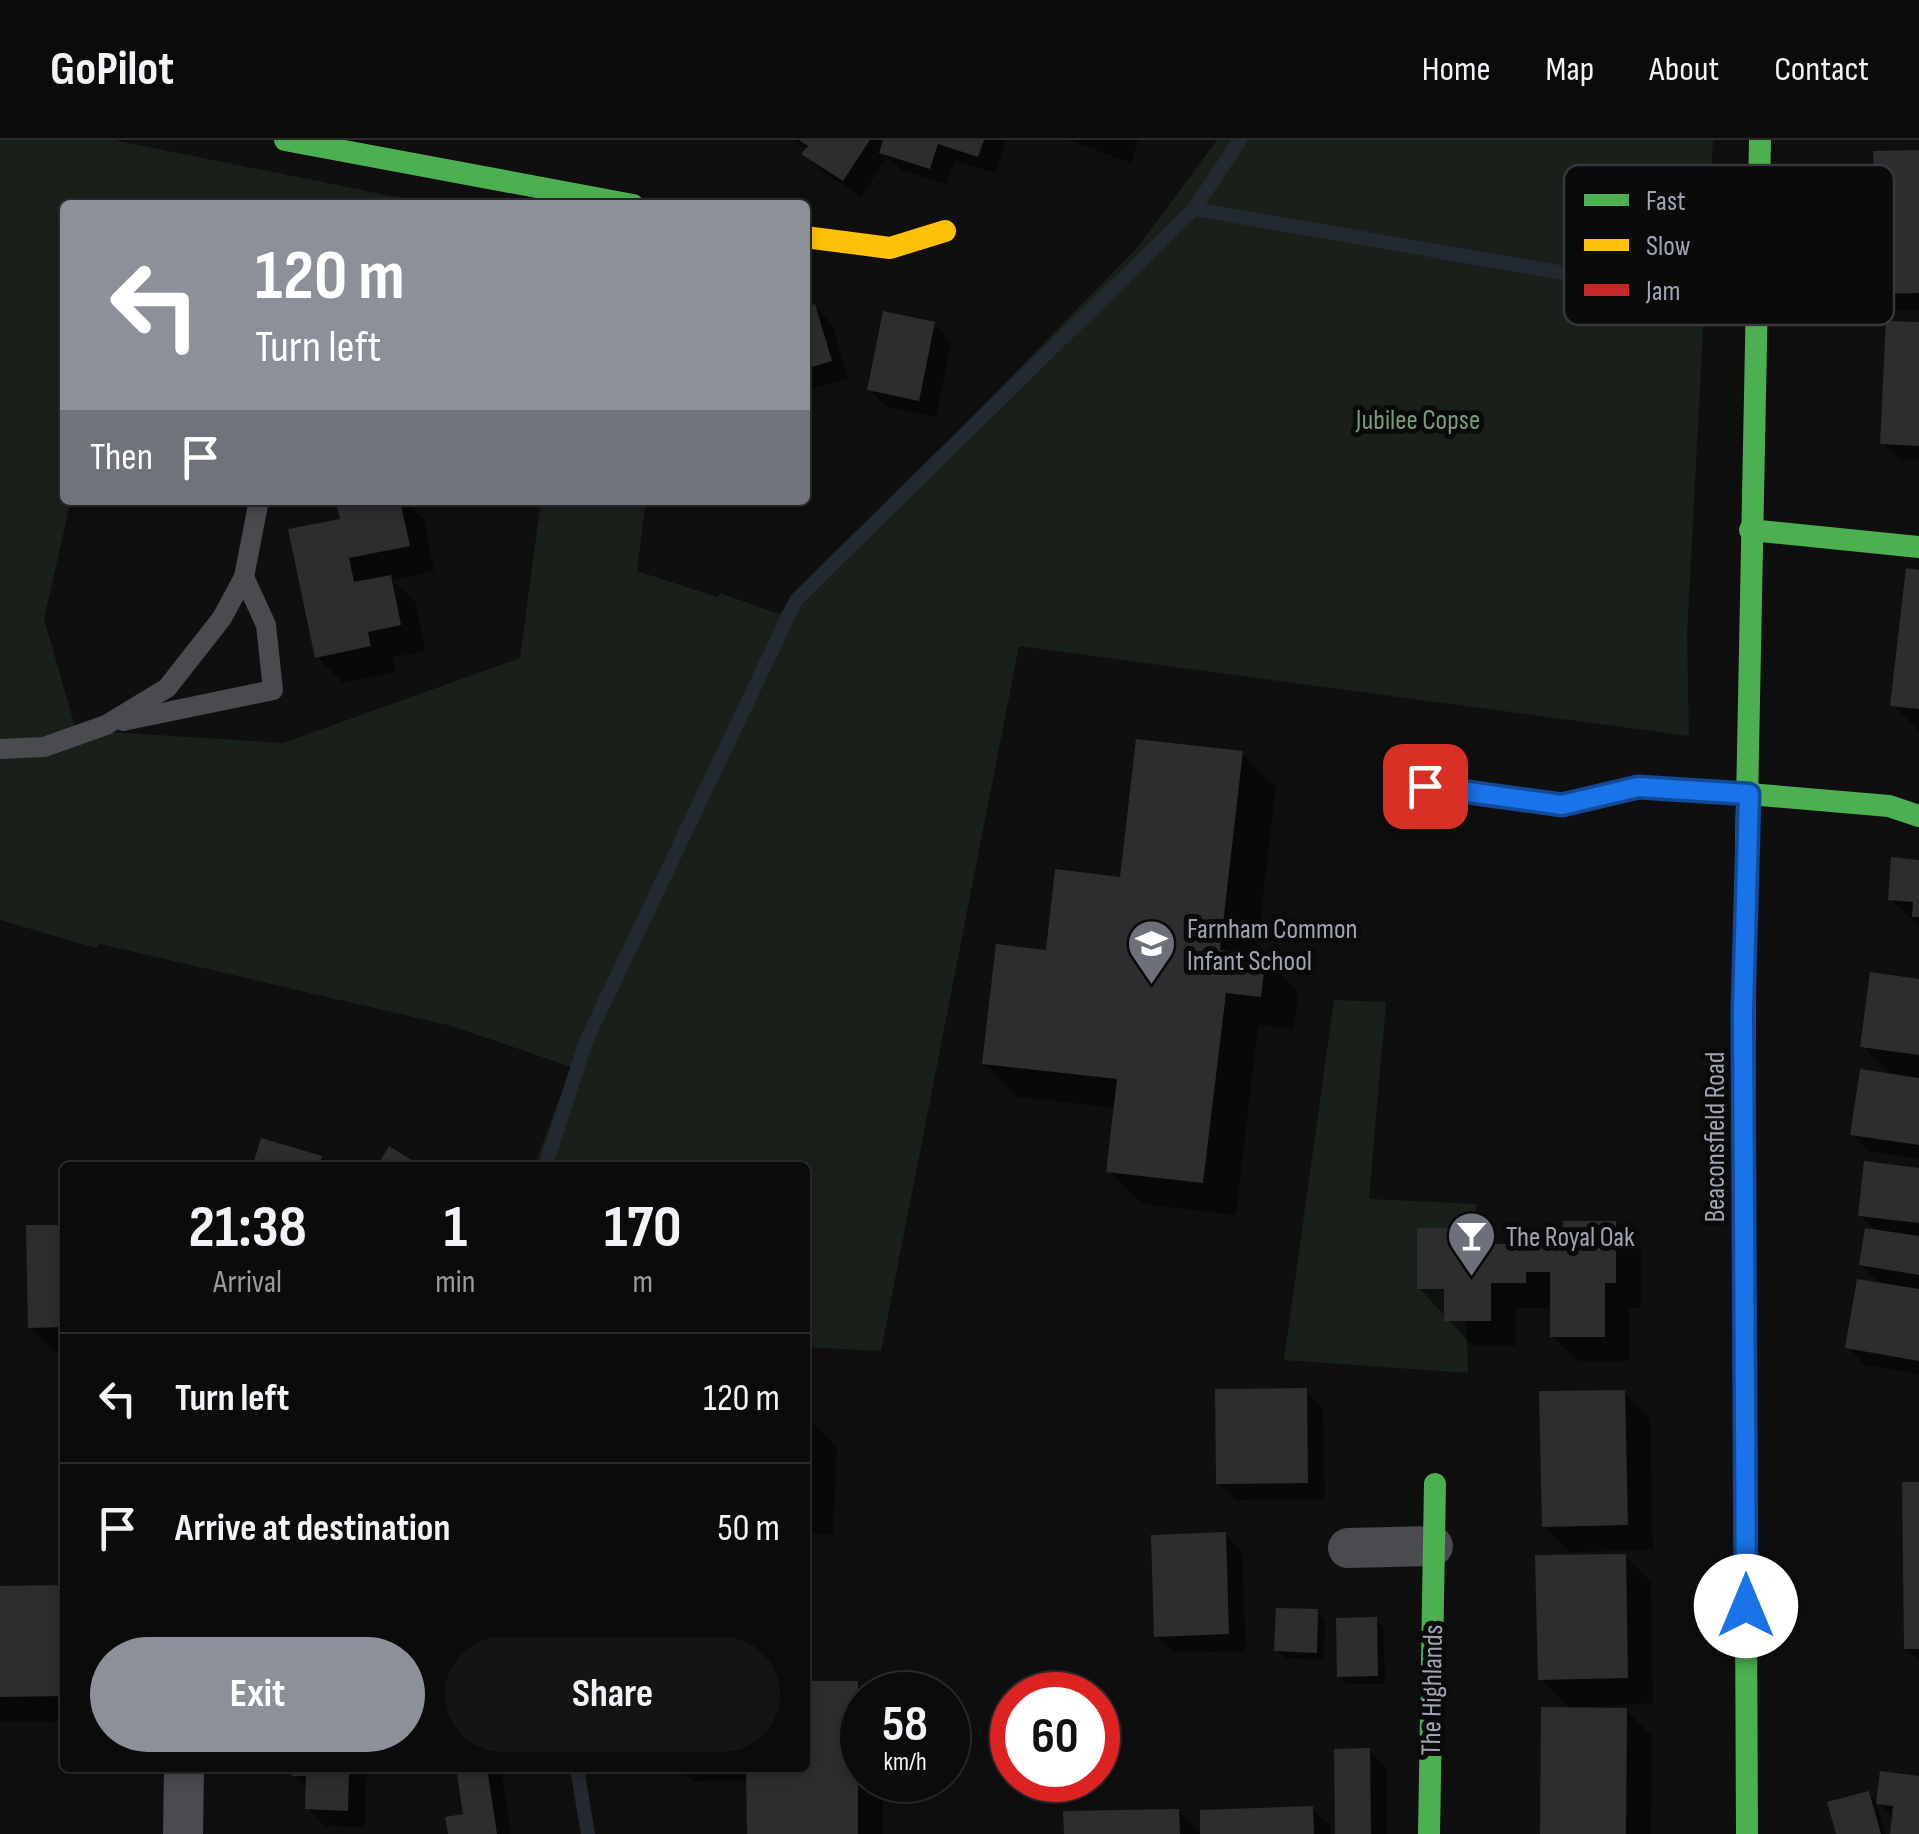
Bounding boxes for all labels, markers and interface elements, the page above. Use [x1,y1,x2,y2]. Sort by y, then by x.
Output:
text: GoPilot [50,41,174,98]
text: Home [1422,48,1491,91]
text: Map [1546,48,1594,91]
text: About [1649,48,1719,91]
text: Contact [1774,48,1869,91]
legend [1564,165,1894,325]
text: Fast [1646,185,1685,218]
text: Slow [1646,230,1691,263]
text: 120 m [255,235,405,319]
icon: left [90,240,220,370]
text: Jam [1645,275,1681,308]
text: Turn left [255,320,381,375]
park label: Jubilee Copse [1355,404,1480,437]
icon: arrive [173,430,228,485]
text: Then [90,435,153,480]
pin [1383,744,1468,829]
icon: arrive [1398,759,1453,814]
place label: Farnham Common Infant School [1187,913,1358,978]
school or university icon: Farnham Common Infant School [1126,918,1178,986]
street label: Beaconsfield Road [1699,1052,1732,1222]
text: 21:38 [188,1192,307,1264]
text: 1 [444,1192,467,1264]
text: 170 [604,1192,682,1264]
bar icon: The Royal Oak [1445,1210,1497,1278]
place label: The Royal Oak [1506,1221,1635,1254]
text: Arrival [213,1263,282,1302]
text: min [435,1263,476,1302]
text: m [632,1263,653,1302]
icon: left [90,1371,145,1426]
text: Turn left [175,1376,289,1421]
text: 120 m [703,1376,780,1421]
icon: arrive [90,1501,145,1556]
text: Arrive at destination [175,1506,450,1551]
text: 50 m [717,1506,780,1551]
position arrow [1694,1554,1798,1658]
street label: The Highlands [1415,1624,1450,1756]
button: Exit [90,1637,425,1752]
button: Share [445,1637,780,1752]
speed limit sign: 60 [990,1672,1120,1802]
text: 58 [882,1695,928,1755]
text: km/h [883,1747,927,1778]

